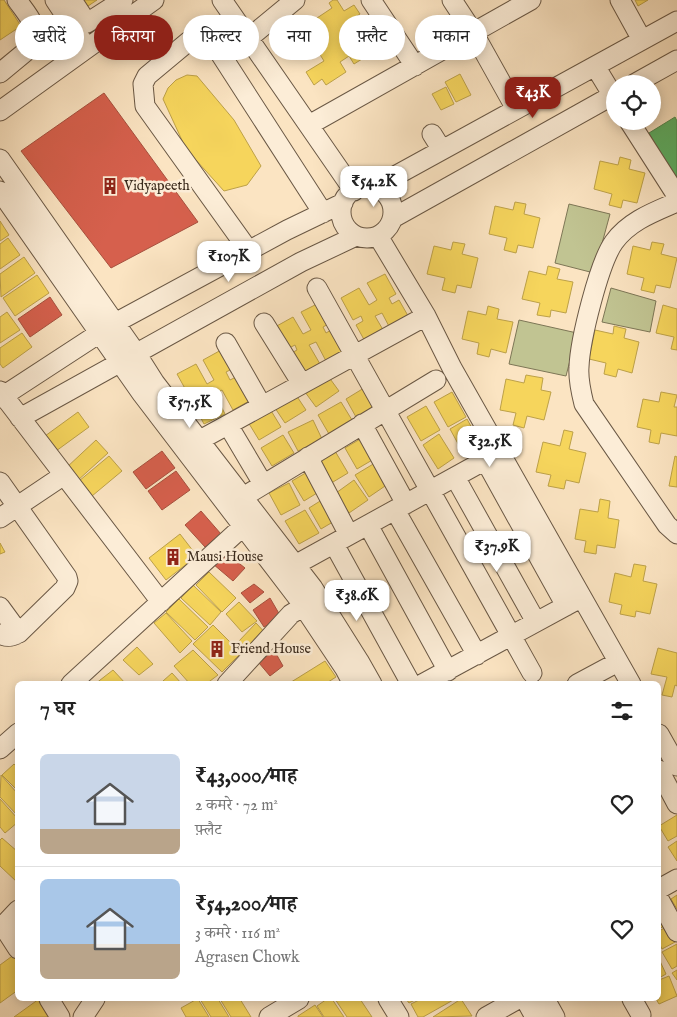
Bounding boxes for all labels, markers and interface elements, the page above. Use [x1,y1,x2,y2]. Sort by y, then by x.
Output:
chip: खरीदें [15,15,84,60]
chip: किराया [94,15,173,60]
chip: फ़िल्टर [183,15,259,60]
chip: नया [269,15,329,60]
chip: फ़्लैट [339,15,405,60]
chip: मकान [415,15,487,60]
map controls [606,75,661,130]
button: locate [606,75,661,130]
pin: ₹43K [503,76,563,119]
text: ₹43K [516,83,550,103]
pin: ₹54.2K [333,166,415,208]
text: ₹54.2K [351,172,397,192]
building icon: Vidyapeeth [100,176,120,196]
place label: Vidyapeeth [123,177,190,195]
pin: ₹107K [194,240,264,283]
text: ₹107K [208,247,250,267]
pin: ₹57.5K [149,386,231,429]
text: ₹57.5K [168,393,212,413]
pin: ₹32.5K [449,426,531,468]
text: ₹32.5K [468,432,512,452]
pin: ₹37.9K [456,530,538,573]
text: ₹37.9K [475,537,519,557]
building icon: Mausi House [163,547,183,567]
place label: Mausi House [187,548,264,566]
pin: ₹38.6K [316,580,398,622]
text: ₹38.6K [335,586,379,606]
building icon: Friend House [207,639,227,659]
place label: Friend House [231,640,311,658]
text: 7 घर [40,696,75,723]
icon: filters [608,697,636,725]
text: ₹43,000/माह [195,763,297,790]
icon: home [80,774,140,834]
icon: heart [608,790,636,818]
text: 2 कमरे · 72 m² [195,796,278,816]
text: फ़्लैट [195,821,222,841]
text: ₹54,200/माह [195,891,297,918]
icon: home [80,899,140,959]
icon: heart [608,915,636,943]
text: 3 कमरे · 116 m² [195,924,280,944]
text: Agrasen Chowk [195,948,300,968]

